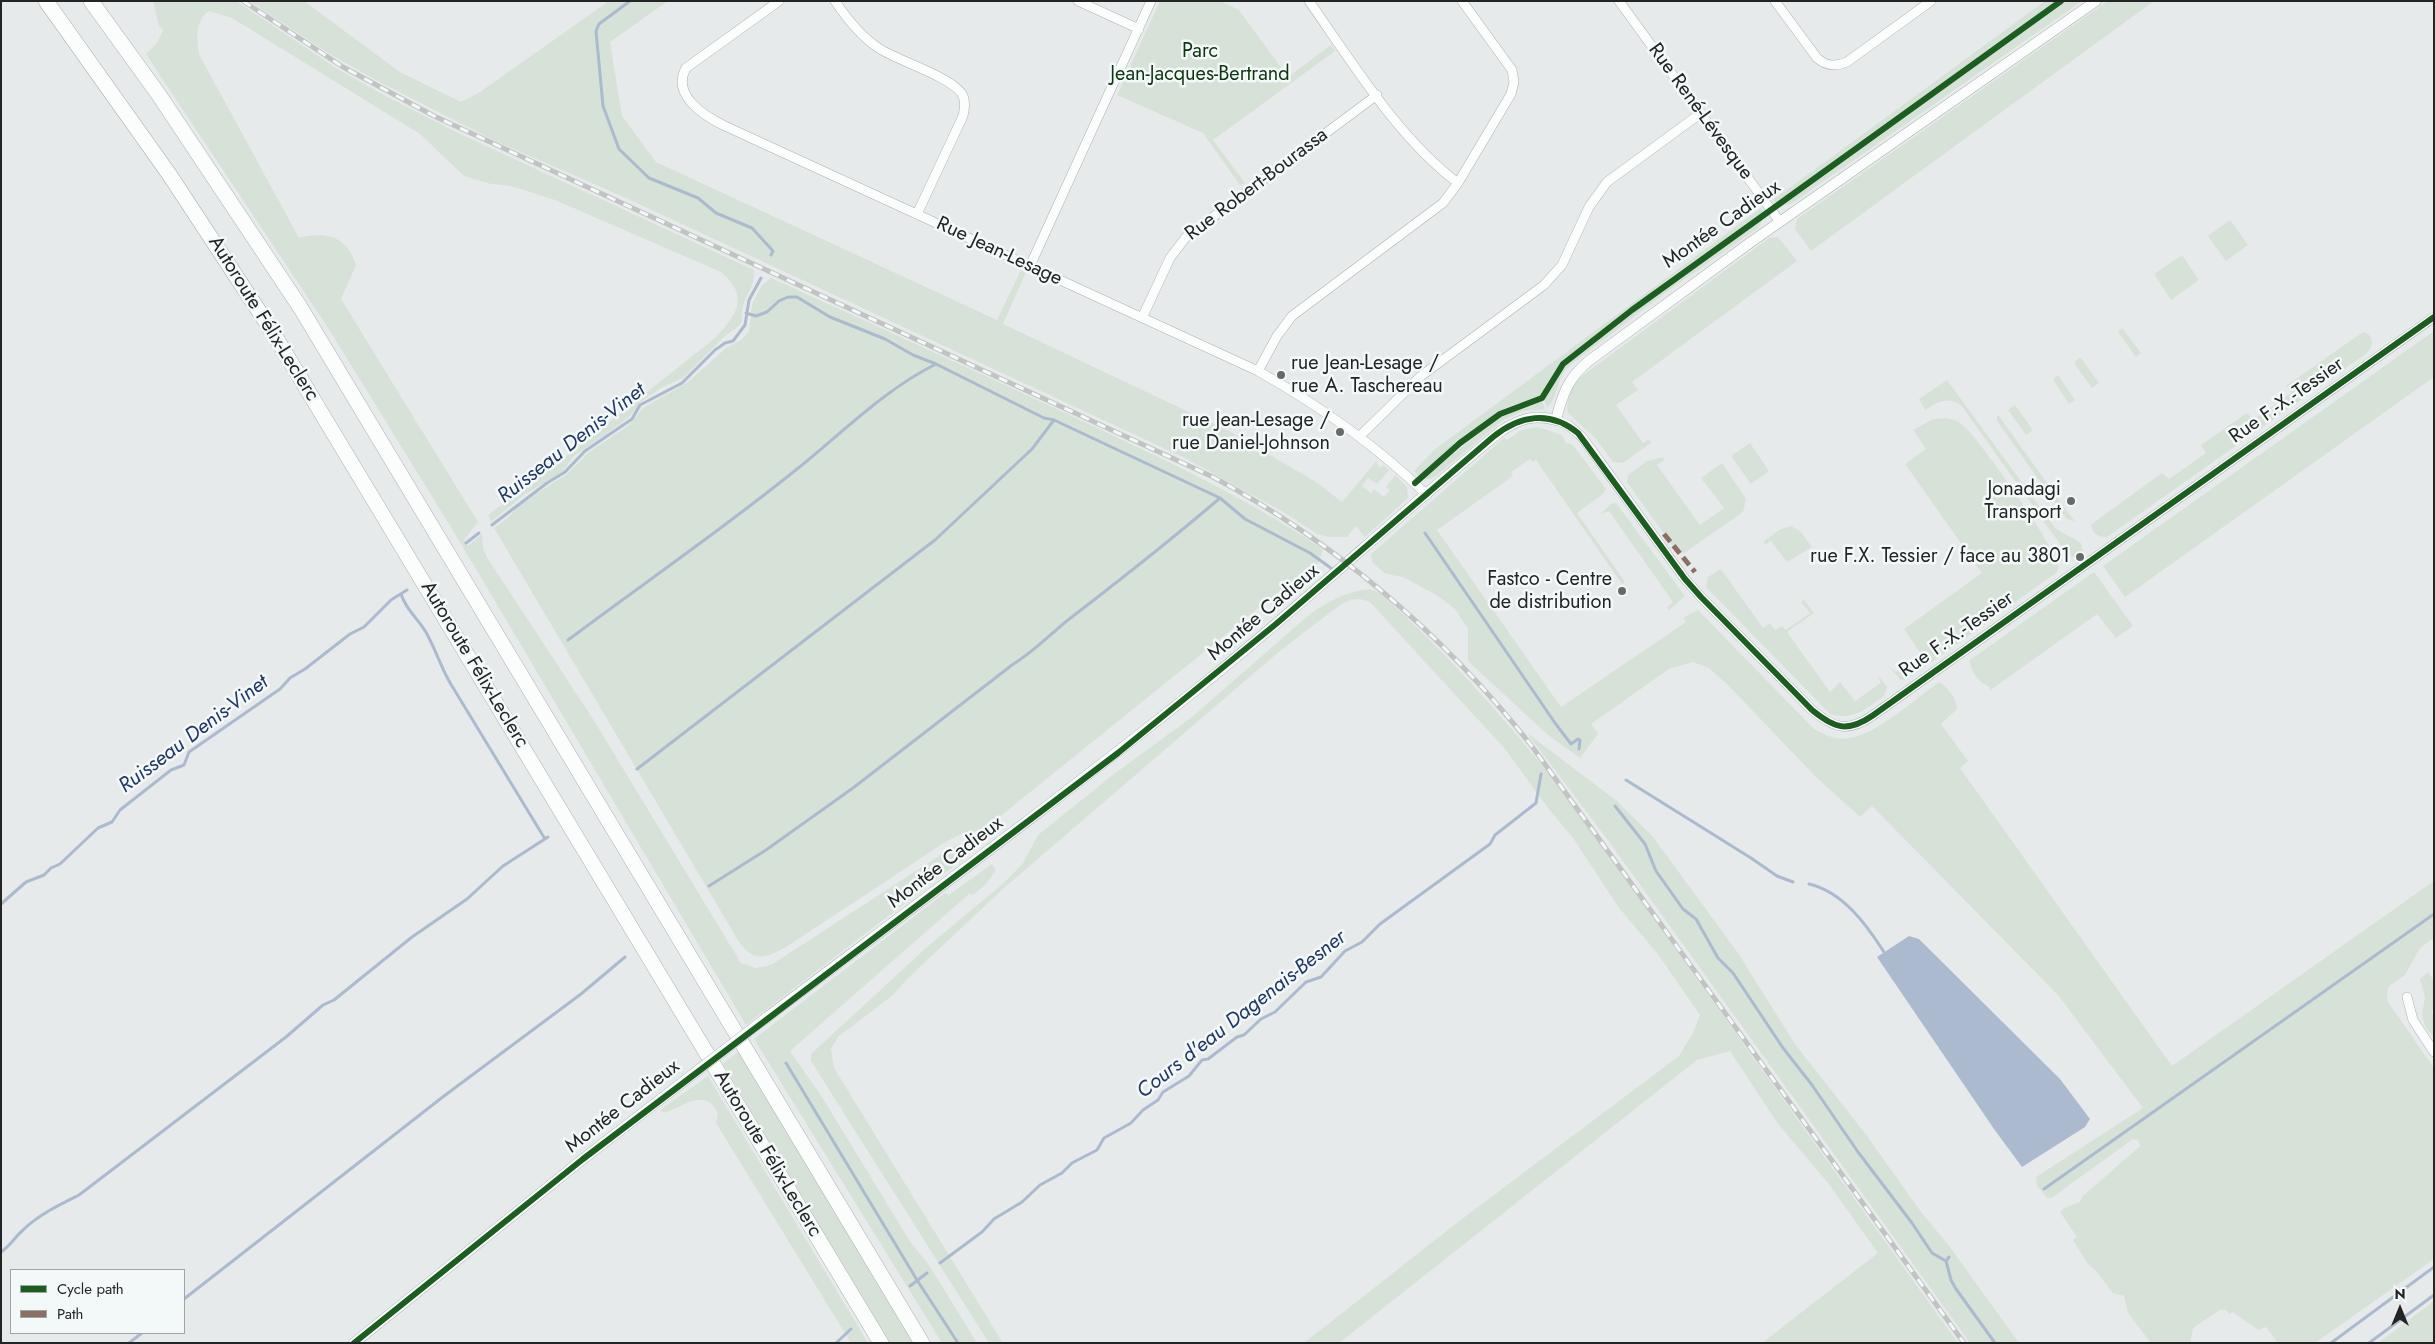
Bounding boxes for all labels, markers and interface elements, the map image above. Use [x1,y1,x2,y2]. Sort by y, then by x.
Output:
street label: Rue René-Lévesque [1642,39,1758,185]
park label: Parc Jean-Jacques-Bertrand [1110,40,1290,87]
street label: Rue Robert-Bourassa [1181,124,1333,246]
street label: Montée Cadieux [1659,176,1785,274]
street label: Rue Jean-Lesage [932,212,1066,292]
street label: Autoroute Félix-Leclerc [202,232,324,406]
place label: rue Jean-Lesage / rue A. Taschereau [1291,352,1443,399]
street label: Rue F.-X.-Tessier [2225,353,2349,449]
marker: rue Jean-Lesage / rue A. Taschereau [1275,369,1287,381]
water label: Ruisseau Denis-Vinet [493,378,651,510]
place label: rue Jean-Lesage / rue Daniel-Johnson [1172,409,1330,456]
marker: rue Jean-Lesage / rue Daniel-Johnson [1334,426,1346,438]
place label: Jonadagi Transport [1984,478,2061,525]
marker: Jonadagi Transport [2065,495,2077,507]
place label: rue F.X. Tessier / face au 3801 [1810,545,2070,569]
marker: rue F.X. Tessier / face au 3801 [2074,551,2086,563]
street label: Montée Cadieux [1203,559,1325,667]
place label: Fastco - Centre de distribution [1487,568,1612,615]
street label: Autoroute Félix-Leclerc [415,577,533,753]
marker: Fastco - Centre de distribution [1616,585,1628,597]
street label: Rue F.-X.-Tessier [1895,587,2019,683]
water label: Ruisseau Denis-Vinet [114,671,274,799]
street label: Montée Cadieux [884,812,1008,914]
water label: Cours d'eau Dagenais-Besner [1132,925,1352,1105]
street label: Montée Cadieux [561,1055,685,1159]
street label: Autoroute Félix-Leclerc [708,1066,826,1242]
legend [10,1269,185,1334]
text: Cycle path [57,1278,124,1300]
north arrow [2375,1284,2425,1334]
text: N [2394,1284,2406,1304]
text: Path [57,1303,83,1325]

